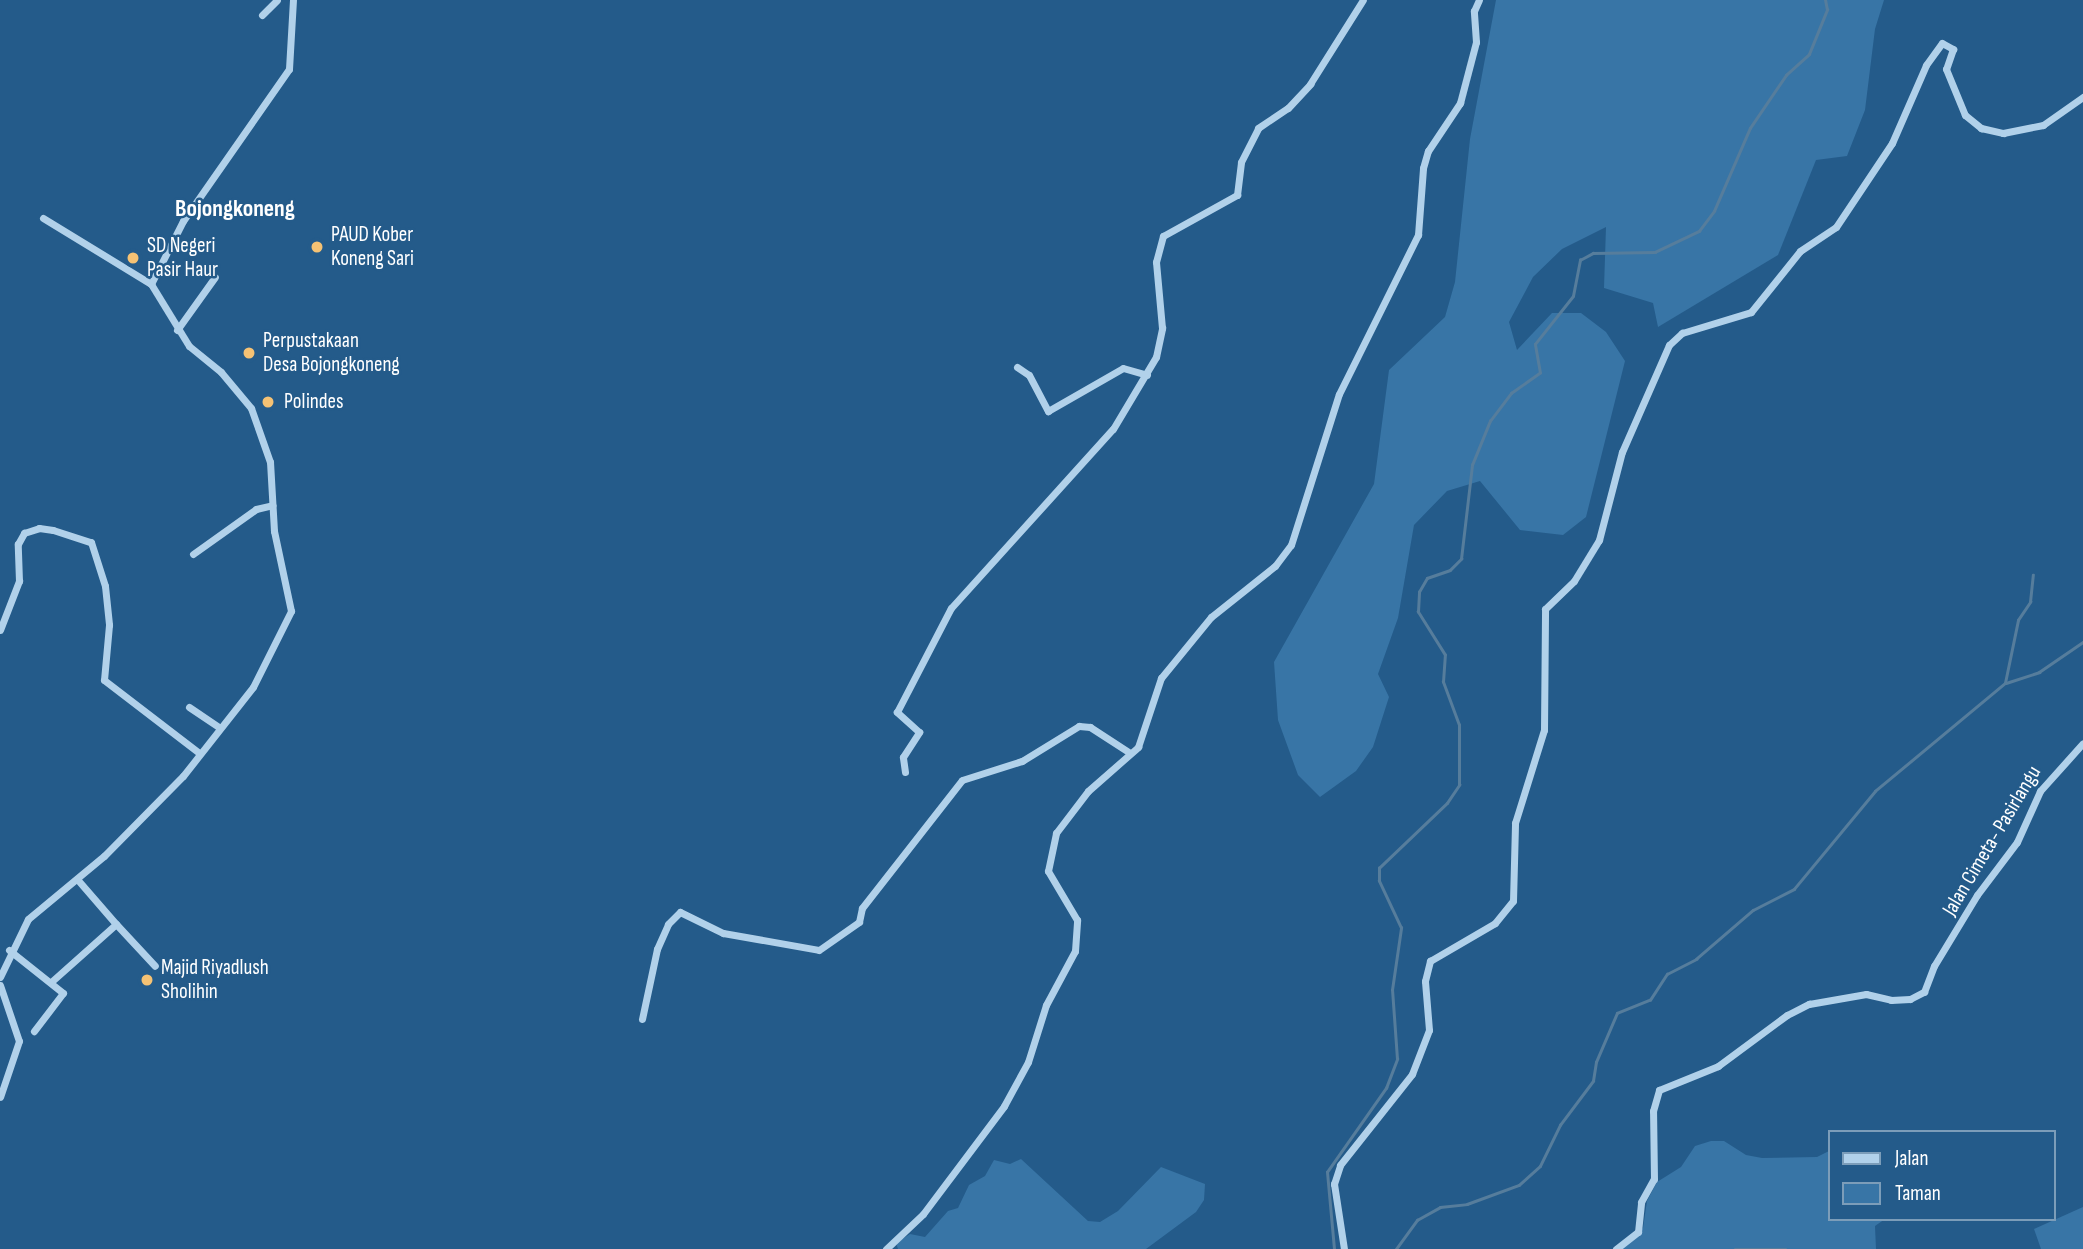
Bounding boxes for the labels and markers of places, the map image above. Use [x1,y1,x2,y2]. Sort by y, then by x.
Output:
place label: PAUD Kober Koneng Sari [331,222,414,272]
place label: SD Negeri Pasir Haur [147,233,218,283]
marker: PAUD Kober Koneng Sari [309,239,325,255]
marker: SD Negeri Pasir Haur [125,250,141,266]
place label: Perpustakaan Desa Bojongkoneng [263,328,400,378]
marker: Perpustakaan Desa Bojongkoneng [241,345,257,361]
place label: Polindes [284,389,344,415]
marker: Polindes [258,392,278,412]
place label: Majid Riyadlush Sholihin [161,955,269,1005]
marker: Majid Riyadlush Sholihin [139,972,155,988]

